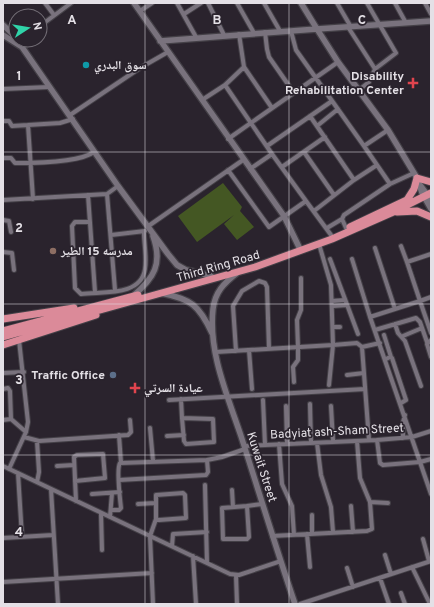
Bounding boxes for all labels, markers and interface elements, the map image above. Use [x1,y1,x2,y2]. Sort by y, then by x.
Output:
north arrow [8,8,48,48]
text: A [67,13,77,29]
text: B [213,13,222,29]
text: C [358,13,366,29]
text: N [29,21,44,31]
place label: سوق البدري [94,58,147,75]
marker: سوق البدري [81,60,91,70]
text: 1 [16,69,22,85]
place label: Disability Rehabilitation Center [285,69,404,99]
marker: Disability Rehabilitation Center [407,77,419,89]
text: 2 [15,221,23,237]
place label: مدرسه 15 الطير [60,244,133,260]
marker: مدرسه 15 الطير [48,246,58,256]
street label: Third Ring Road [175,247,262,287]
place label: Traffic Office [31,368,105,384]
marker: Traffic Office [108,370,118,380]
text: 3 [15,373,23,389]
place label: عيادة السرتي [144,381,203,398]
marker: عيادة السرتي [129,382,141,394]
street label: Badyiat ash-Sham Street [270,421,404,443]
street label: Kuwait Street [242,430,280,504]
text: 4 [15,525,23,541]

